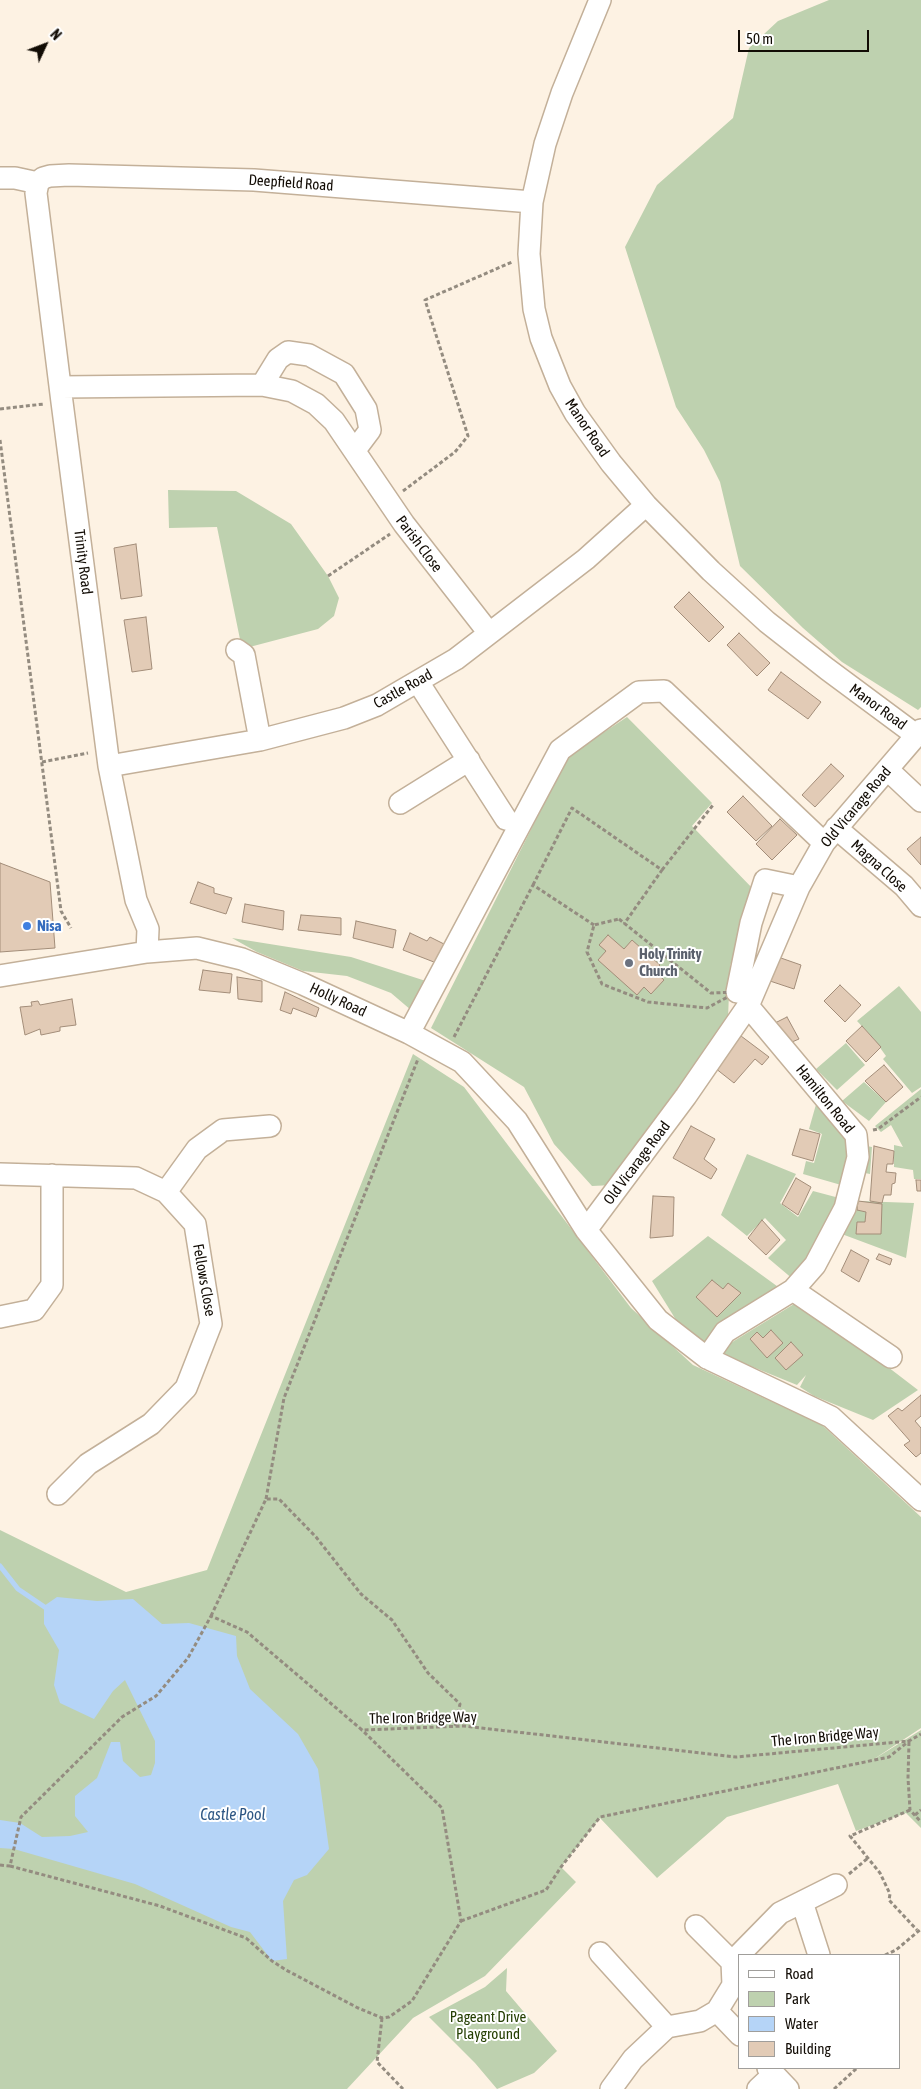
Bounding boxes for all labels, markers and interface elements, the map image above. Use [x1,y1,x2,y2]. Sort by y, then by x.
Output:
north arrow [20,20,70,70]
scale bar [741,20,872,52]
text: N [47,26,65,43]
text: 50 m [746,30,773,47]
street label: Deepfield Road [248,171,334,195]
street label: Manor Road [561,395,613,461]
street label: Parish Close [392,512,446,576]
street label: Trinity Road [70,528,96,596]
street label: Castle Road [370,665,436,713]
street label: Manor Road [846,680,910,734]
street label: Old Vicarage Road [817,763,895,851]
street label: Magna Close [847,836,911,896]
place label: Nisa [37,917,62,935]
marker: Nisa [21,920,33,932]
place label: Holy Trinity Church [639,945,702,980]
marker: Holy Trinity Church [623,957,635,969]
street label: Holly Road [307,979,369,1021]
street label: Hamilton Road [792,1061,858,1137]
street label: Old Vicarage Road [600,1118,674,1208]
street label: Fellows Close [189,1242,219,1318]
street label: The Iron Bridge Way [369,1708,477,1728]
street label: The Iron Bridge Way [771,1723,879,1751]
water label: Castle Pool [200,1805,266,1825]
legend [738,1954,901,2069]
text: Road [785,1965,814,1982]
text: Park [785,1990,810,2007]
park label: Pageant Drive Playground [450,2008,526,2043]
text: Water [785,2015,818,2032]
text: Building [785,2040,831,2057]

